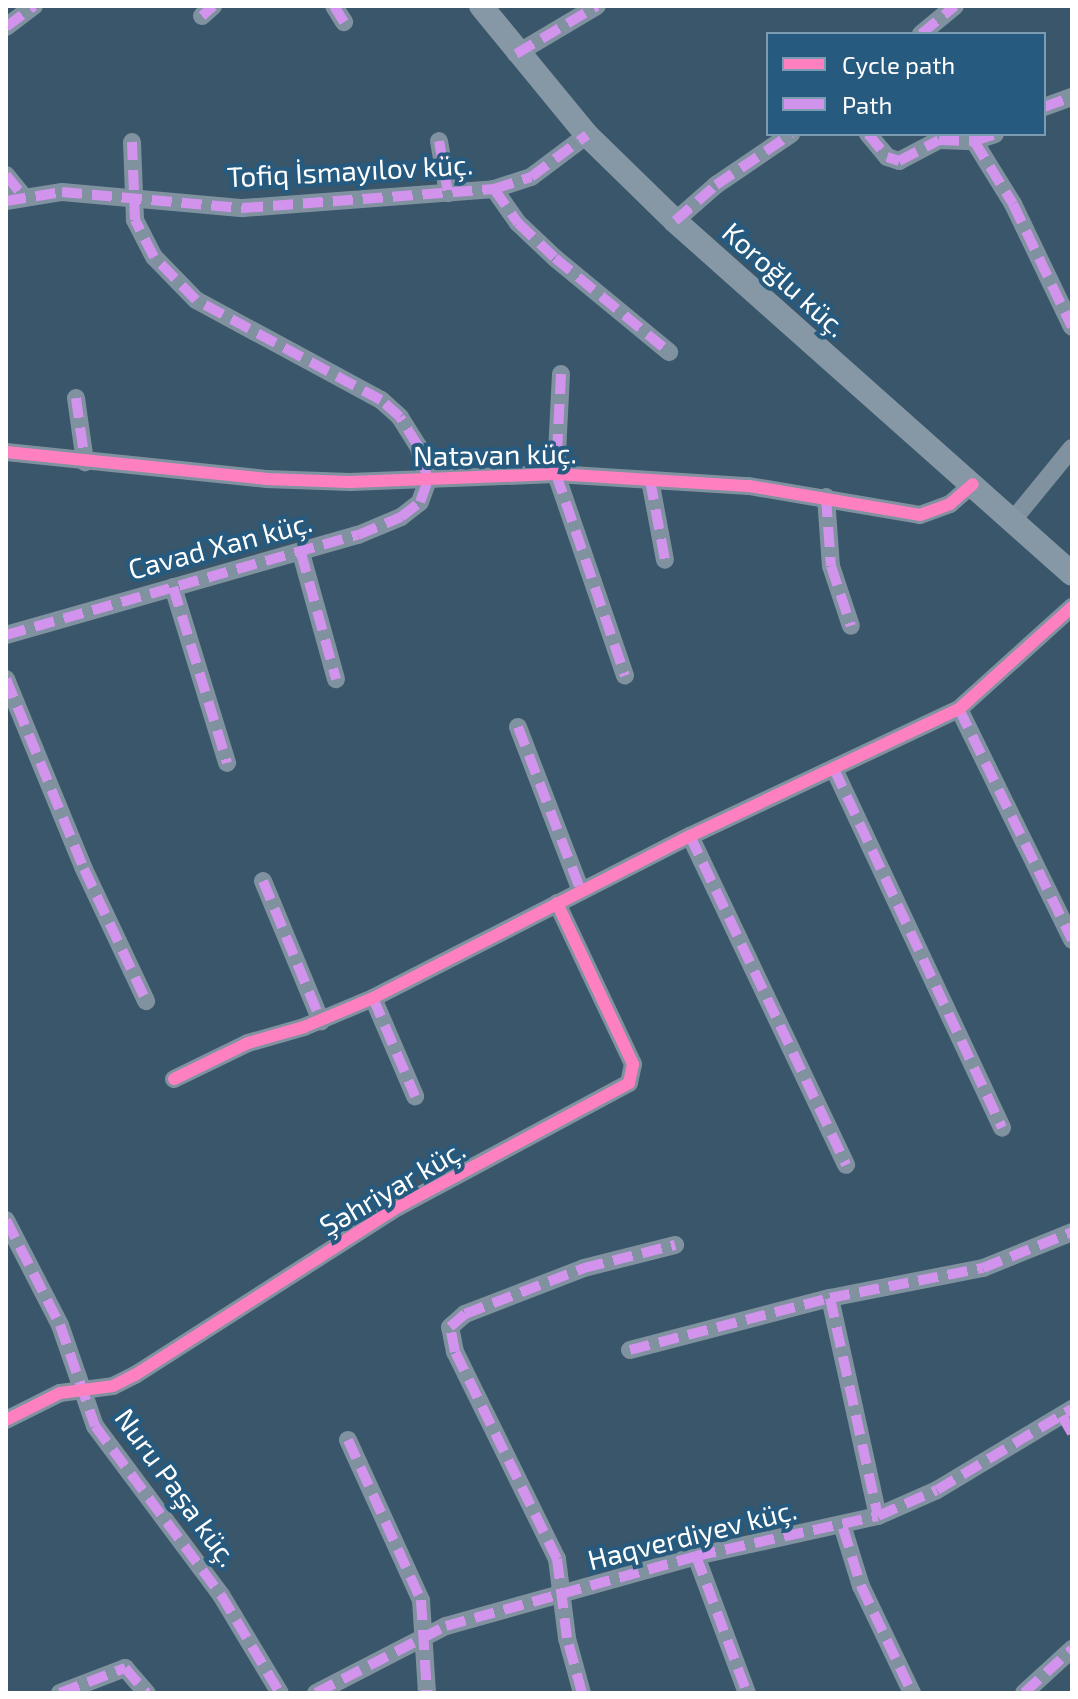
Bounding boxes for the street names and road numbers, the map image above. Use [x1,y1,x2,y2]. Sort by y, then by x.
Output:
street label: Tofiq İsmayılov küç. [226,147,474,193]
street label: Koroğlu küç. [716,215,854,343]
street label: Natəvan küç. [413,436,577,472]
street label: Cavad Xan küç. [124,504,316,586]
street label: Şəhriyar küç. [313,1132,471,1242]
street label: Nuru Paşa küç. [108,1401,246,1573]
street label: Haqverdiyev küç. [584,1492,800,1576]

